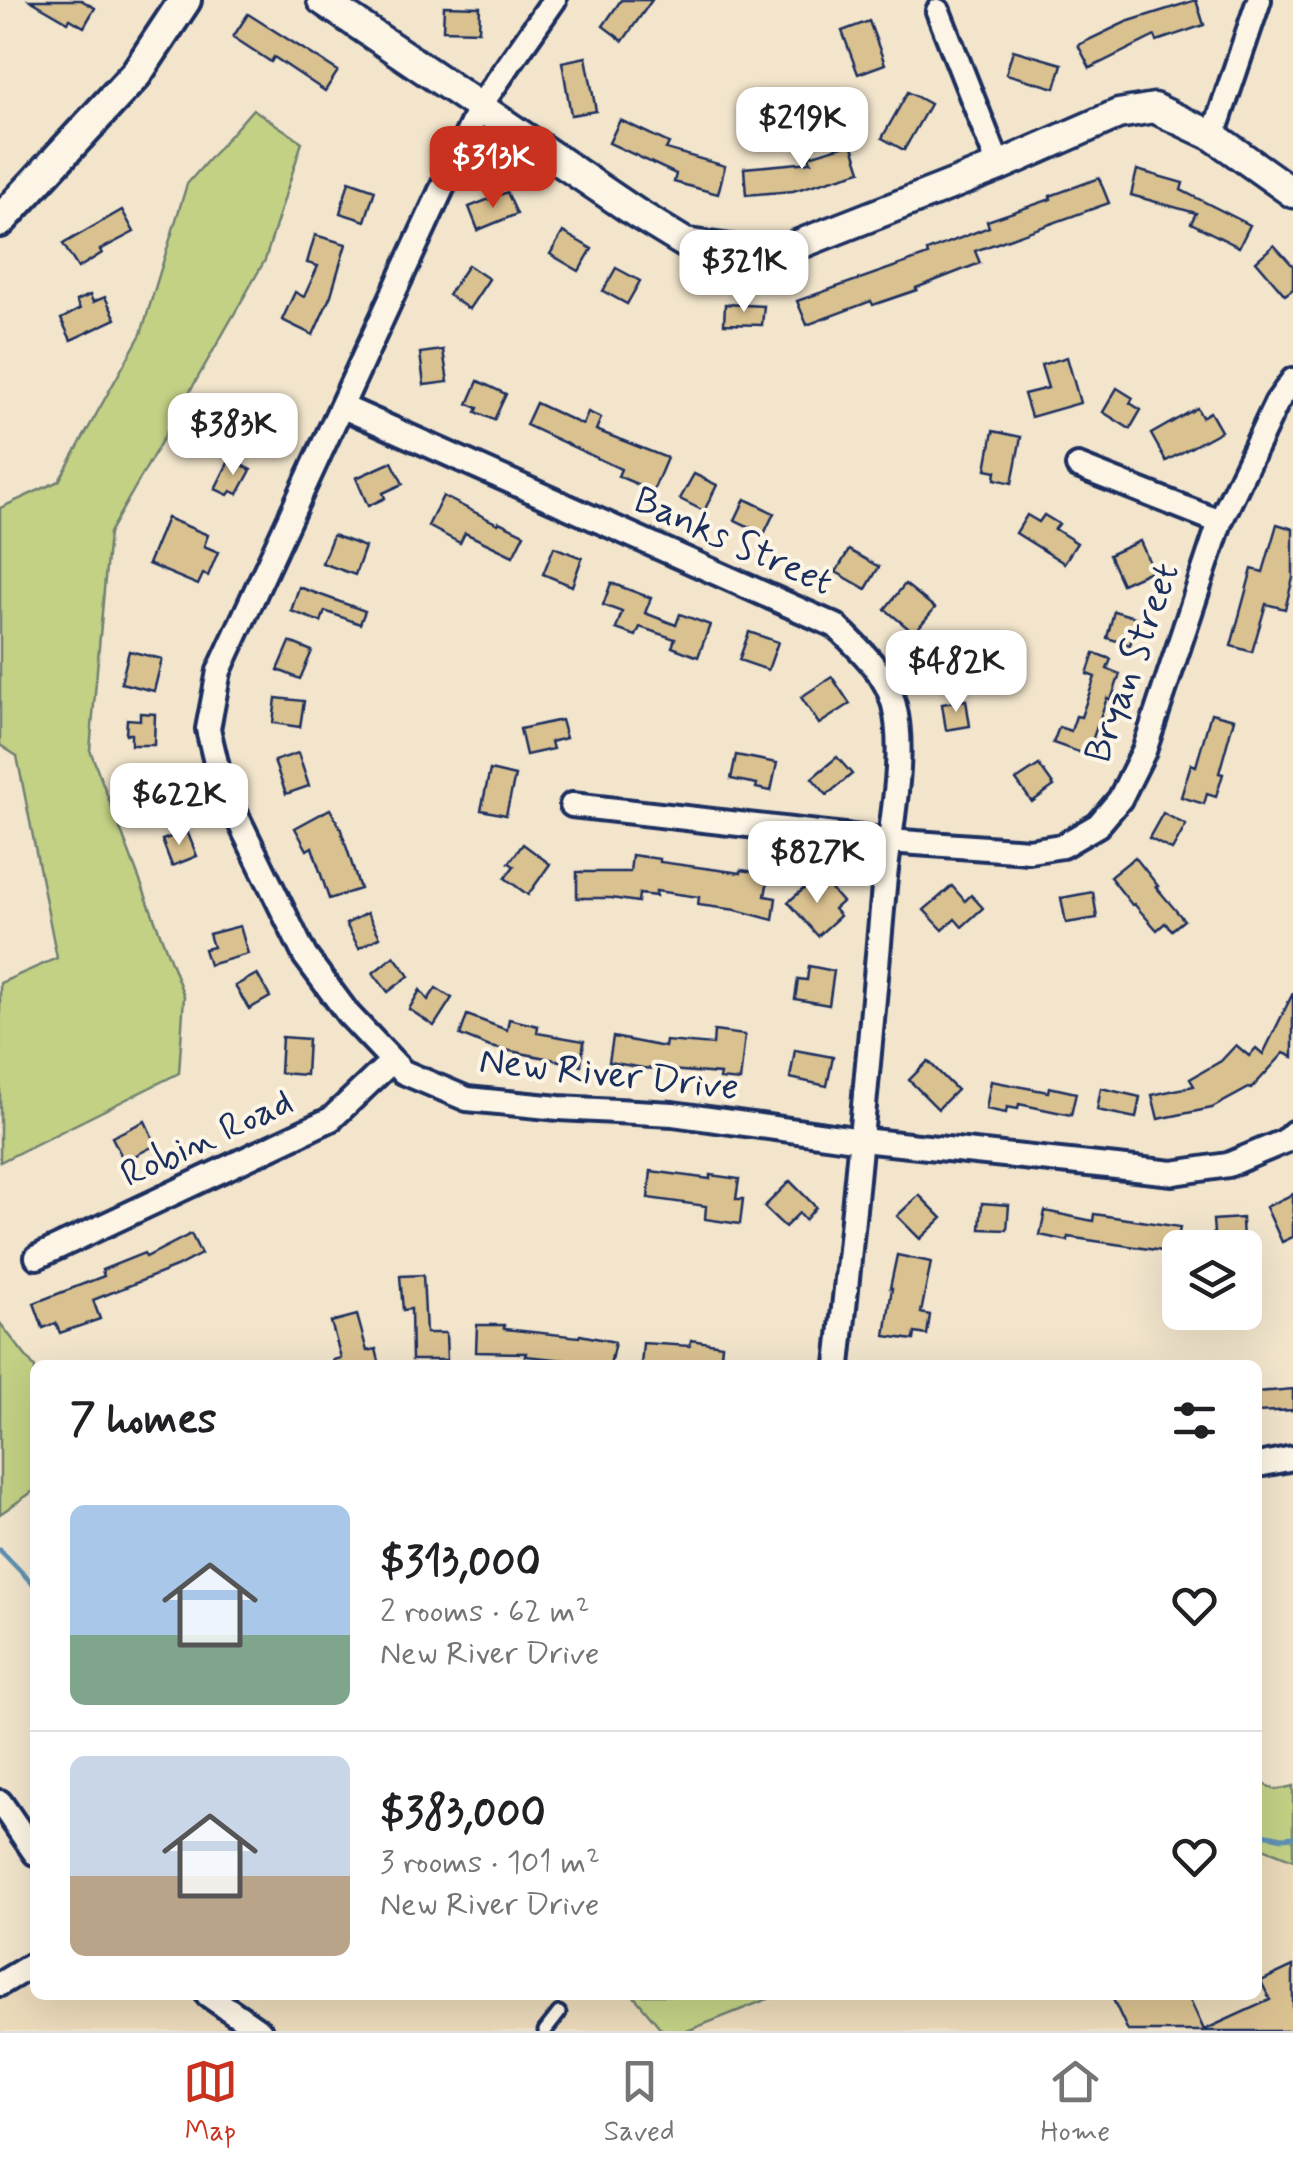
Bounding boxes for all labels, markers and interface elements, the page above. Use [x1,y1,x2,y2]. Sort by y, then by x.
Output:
pin: $219K [732,87,872,172]
text: $219K [758,98,846,140]
pin: $313K [423,126,563,211]
text: $313K [452,137,534,179]
pin: $321K [674,230,814,315]
text: $321K [701,241,787,283]
pin: $383K [163,393,303,478]
text: $383K [190,404,276,446]
street label: Banks Street [626,476,840,608]
street label: Bryan Street [1074,556,1192,770]
pin: $482K [886,630,1026,715]
text: $482K [908,641,1004,683]
pin: $622K [109,763,249,848]
text: $622K [132,774,226,816]
pin: $827K [747,821,887,906]
text: $827K [770,832,864,874]
street label: New River Drive [477,1037,741,1113]
street label: Robin Road [113,1078,301,1200]
map controls [1162,1230,1262,1330]
button: layers [1162,1230,1262,1330]
text: 7 homes [70,1393,217,1448]
icon: filters [1167,1393,1222,1448]
text: $313,000 [380,1536,541,1591]
icon: home [150,1545,270,1665]
icon: heart [1167,1578,1222,1633]
text: 2 rooms · 62 m² [380,1591,589,1633]
text: New River Drive [380,1633,599,1675]
text: $383,000 [380,1787,546,1842]
icon: home [150,1796,270,1916]
icon: heart [1167,1829,1222,1884]
text: 3 rooms · 101 m² [380,1842,600,1884]
text: New River Drive [380,1884,599,1926]
tab: Map [183,2054,238,2151]
tab: Saved [604,2054,675,2151]
tab: Home [1040,2054,1110,2151]

